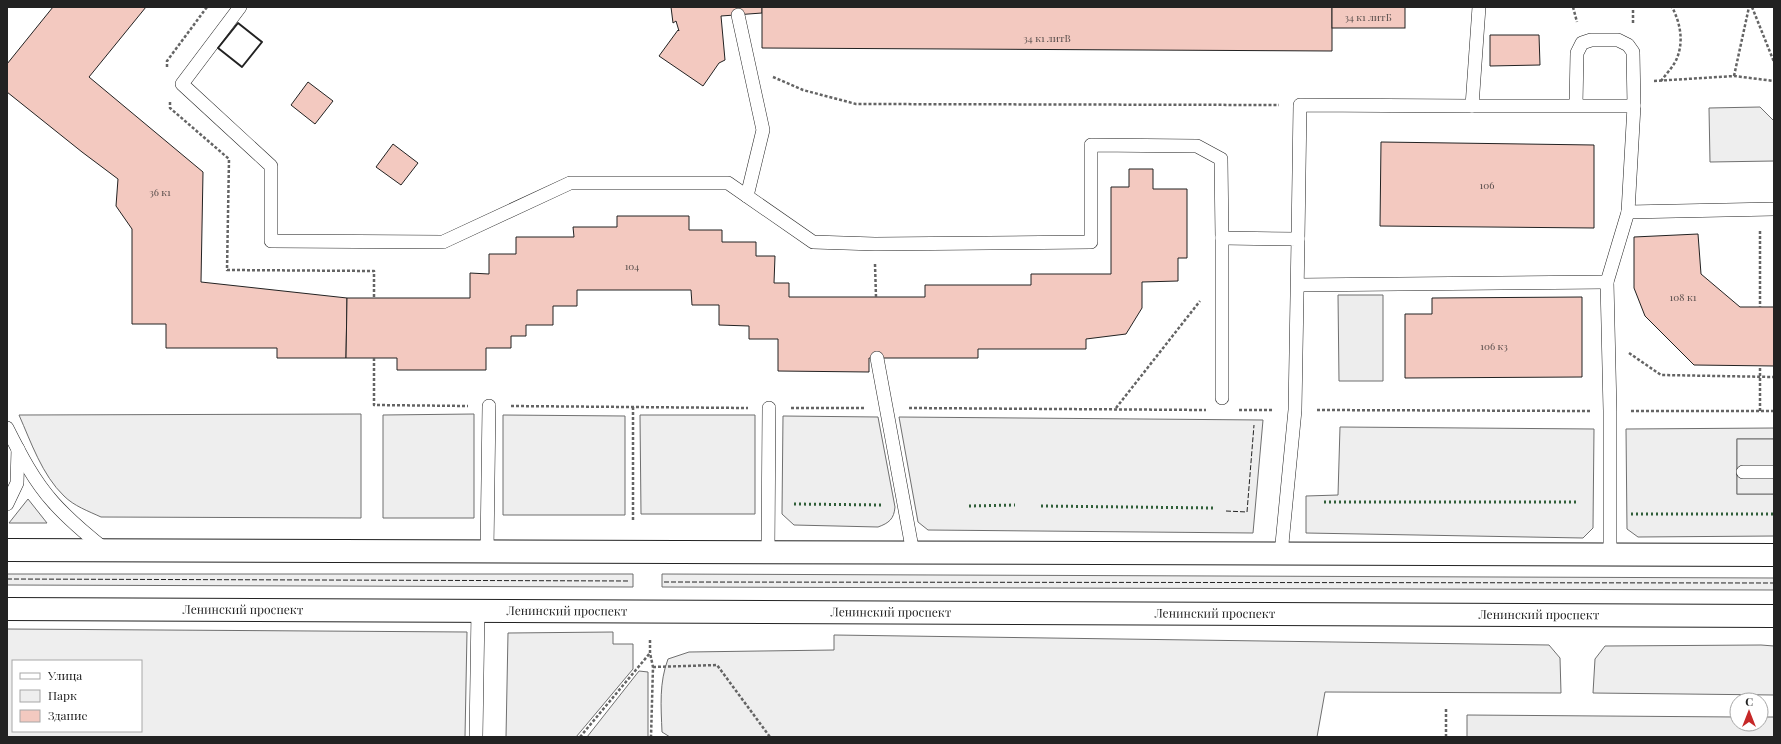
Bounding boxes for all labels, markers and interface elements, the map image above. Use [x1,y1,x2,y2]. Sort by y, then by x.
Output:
house number: 34 к1 литБ [1344,10,1392,24]
house number: 34 к1 литВ [1023,31,1071,45]
house number: 106 [1480,178,1494,192]
house number: 36 к1 [149,185,171,199]
house number: 104 [625,259,639,273]
house number: 108 к1 [1670,290,1697,304]
house number: 106 к3 [1480,339,1508,353]
street label: Ленинский проспект [182,601,304,617]
street label: Ленинский проспект [506,602,628,618]
street label: Ленинский проспект [830,603,952,620]
street label: Ленинский проспект [1154,605,1276,621]
street label: Ленинский проспект [1478,606,1600,622]
legend [12,660,142,732]
text: Улица [47,667,82,683]
text: Парк [48,687,77,703]
north arrow [1729,692,1769,732]
text: С [1745,694,1753,709]
text: Здание [48,707,88,723]

